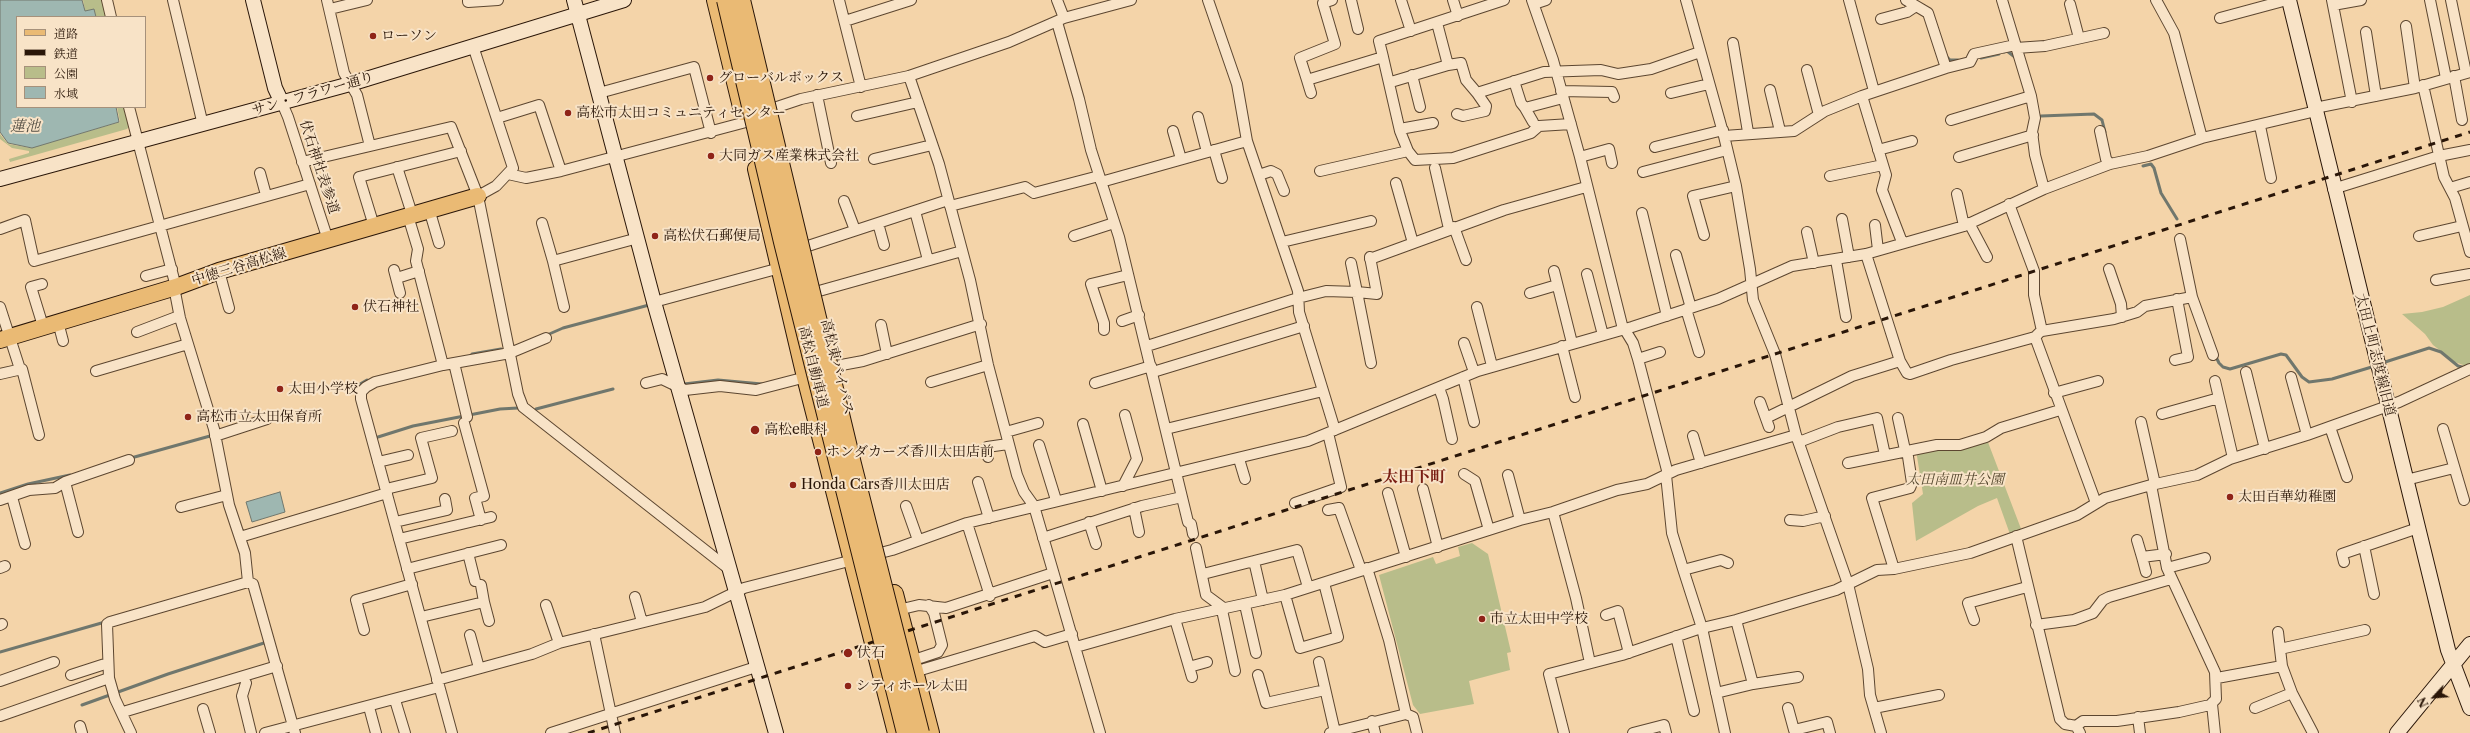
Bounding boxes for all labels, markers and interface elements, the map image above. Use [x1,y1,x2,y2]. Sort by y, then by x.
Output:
legend [16,16,146,108]
text: 道路 [54,26,78,41]
place label: ローソン [381,28,437,44]
marker: ローソン [368,31,378,41]
text: 鉄道 [54,46,78,61]
text: 公園 [54,66,78,81]
street label: サン・フラワー通り [250,69,376,119]
place label: グローバルボックス [718,70,844,86]
marker: グローバルボックス [705,73,715,83]
text: 水域 [54,86,78,101]
place label: 高松市太田コミュニティセンター [576,105,786,121]
marker: 高松市太田コミュニティセンター [563,108,573,118]
water label: 蓮池 [10,118,40,136]
street label: 伏石神社表参道 [296,118,342,216]
place label: 大同ガス産業株式会社 [719,148,859,164]
marker: 大同ガス産業株式会社 [706,151,716,161]
place label: 高松伏石郵便局 [663,228,761,244]
marker: 高松伏石郵便局 [650,231,660,241]
street label: 中徳三谷高松線 [190,245,288,289]
street label: 太田上町志度線旧道 [2352,292,2398,418]
place label: 伏石神社 [363,299,419,315]
marker: 伏石神社 [350,302,360,312]
street label: 高松東バイパス [817,317,857,417]
street label: 高松自動車道 [795,324,831,410]
place label: 太田小学校 [288,381,358,397]
marker: 太田小学校 [275,384,285,394]
place label: 高松市立太田保育所 [196,409,322,425]
marker: 高松市立太田保育所 [183,412,193,422]
place label: 高松e眼科 [764,422,828,438]
marker: 高松e眼科 [749,424,761,436]
place label: ホンダカーズ香川太田店前 [826,444,994,460]
marker: ホンダカーズ香川太田店前 [813,447,823,457]
district label: 太田下町 [1382,467,1446,487]
park label: 太田南皿井公園 [1906,472,2004,488]
place label: Honda Cars香川太田店 [801,477,950,493]
marker: Honda Cars香川太田店 [788,480,798,490]
place label: 太田百華幼稚園 [2238,489,2336,505]
marker: 太田百華幼稚園 [2225,492,2235,502]
place label: 市立太田中学校 [1490,611,1588,627]
marker: 市立太田中学校 [1477,614,1487,624]
place label: 伏石 [857,645,885,661]
marker: 伏石 [842,647,854,659]
north arrow [2414,677,2454,717]
place label: シティホール太田 [856,678,968,694]
marker: シティホール太田 [843,681,853,691]
text: N [2415,695,2432,710]

